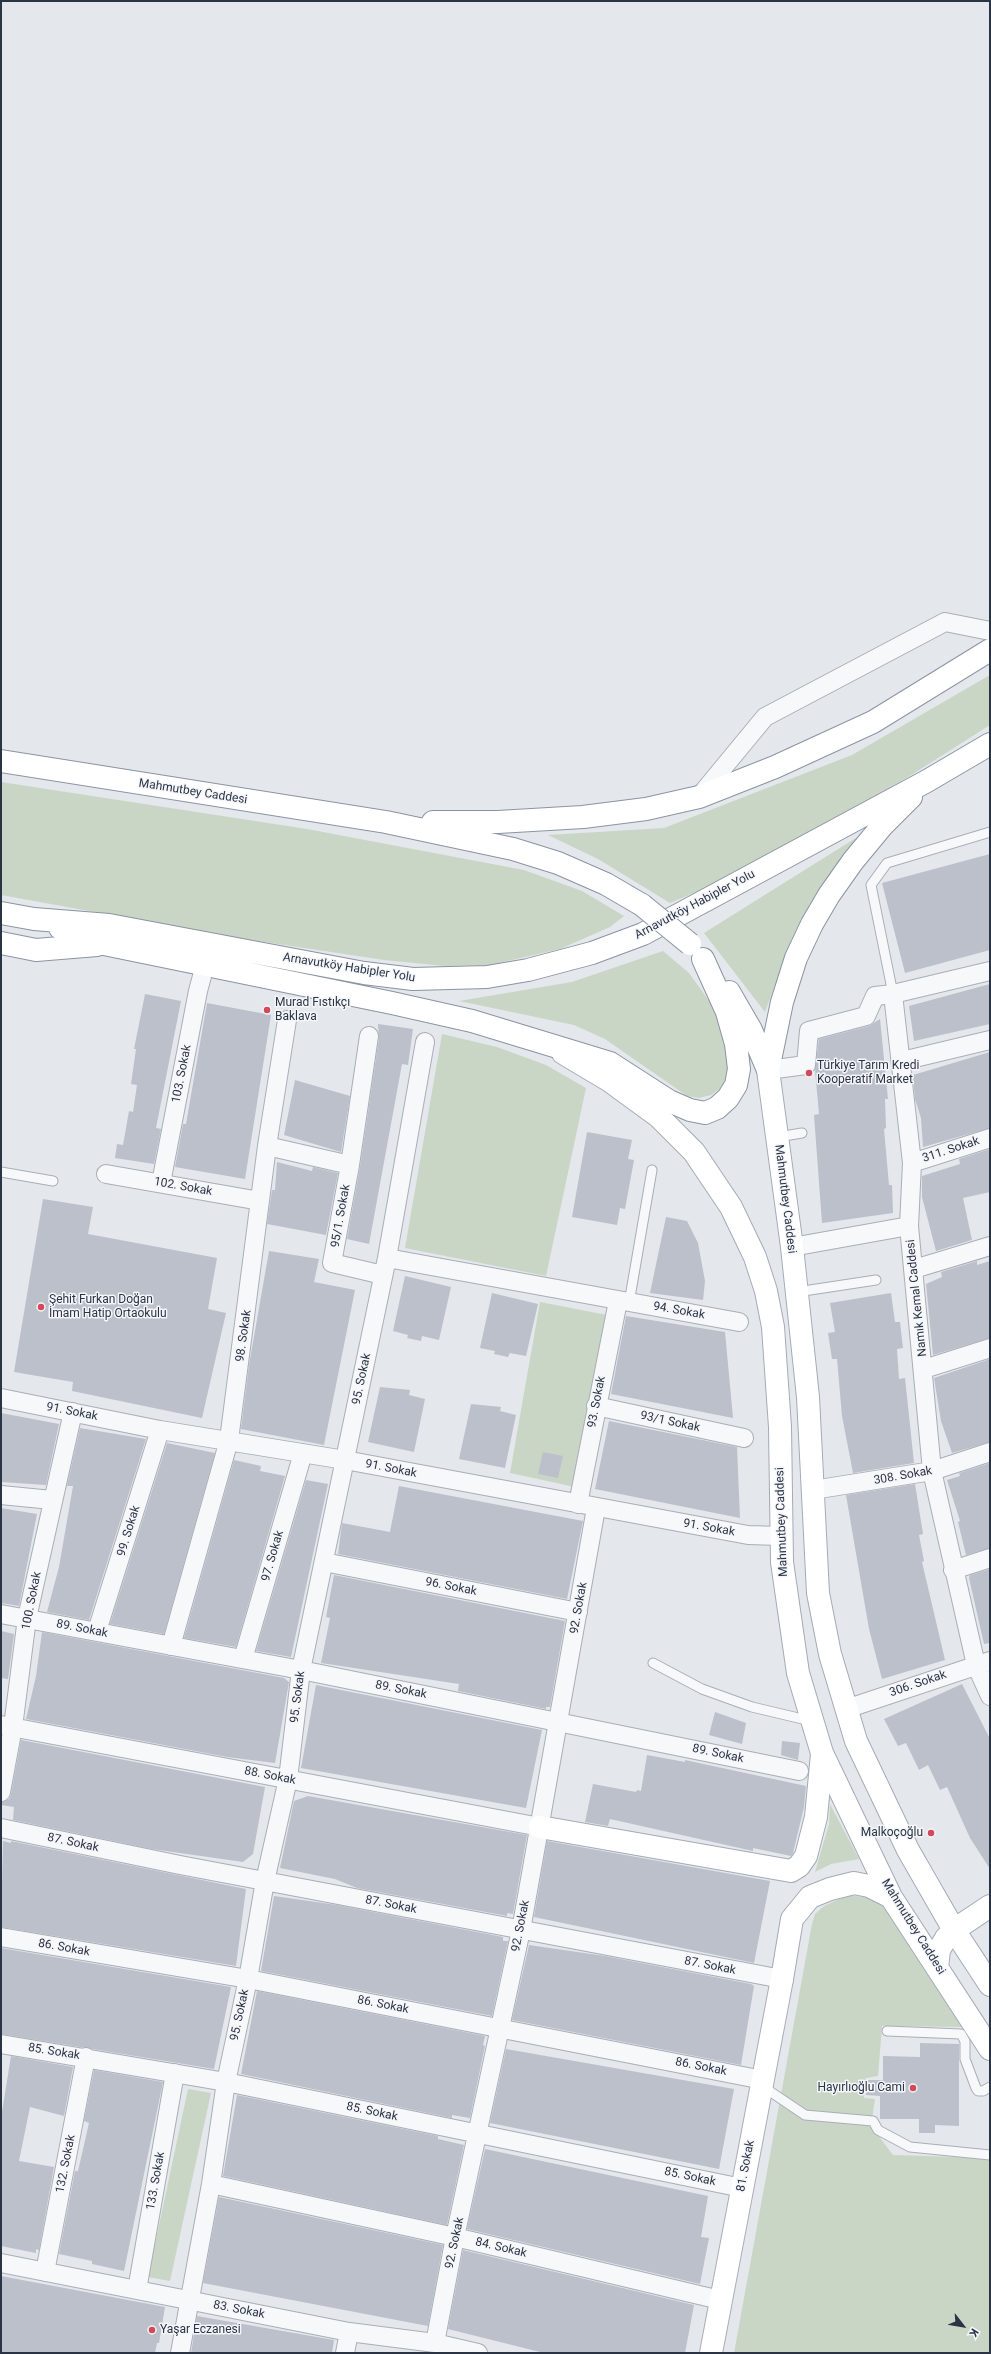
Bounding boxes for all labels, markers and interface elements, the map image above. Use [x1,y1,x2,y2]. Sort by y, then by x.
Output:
street label: Mahmutbey Caddesi [138,776,248,808]
street label: Arnavutköy Habipler Yolu [633,867,757,943]
street label: Arnavutköy Habipler Yolu [282,950,416,986]
place label: Murad Fıstıkçı Baklava [275,996,350,1024]
marker: Murad Fıstıkçı Baklava [262,1005,272,1015]
street label: 103. Sokak [169,1044,195,1104]
place label: Türkiye Tarım Kredi Kooperatif Market [817,1059,919,1087]
marker: Türkiye Tarım Kredi Kooperatif Market [804,1068,814,1078]
street label: 311. Sokak [921,1134,981,1166]
street label: Mahmutbey Caddesi [771,1144,799,1254]
street label: 102. Sokak [153,1175,213,1199]
street label: 95/1. Sokak [328,1183,354,1249]
street label: Namık Kemal Caddesi [904,1239,930,1357]
place label: Şehit Furkan Doğan İmam Hatip Ortaokulu [49,1293,167,1321]
street label: 94. Sokak [652,1299,706,1323]
marker: Şehit Furkan Doğan İmam Hatip Ortaokulu [36,1302,46,1312]
street label: 98. Sokak [233,1309,255,1363]
street label: 95. Sokak [350,1352,374,1406]
street label: 93. Sokak [585,1375,609,1429]
street label: 91. Sokak [45,1400,99,1424]
street label: 93/1 Sokak [639,1409,701,1435]
street label: 91. Sokak [364,1457,418,1481]
street label: 308. Sokak [873,1464,933,1488]
street label: Mahmutbey Caddesi [773,1467,791,1577]
street label: 99. Sokak [114,1504,144,1558]
street label: 91. Sokak [682,1516,736,1540]
street label: 97. Sokak [259,1529,287,1583]
street label: 100. Sokak [19,1571,45,1631]
street label: 96. Sokak [424,1575,478,1599]
street label: 92. Sokak [567,1581,591,1635]
street label: 89. Sokak [55,1617,109,1641]
street label: 306. Sokak [888,1668,948,1700]
street label: 95. Sokak [288,1670,308,1724]
street label: 89. Sokak [374,1678,428,1702]
street label: 89. Sokak [691,1742,745,1766]
street label: 88. Sokak [243,1764,297,1788]
place label: Malkoçoğlu [861,1826,923,1840]
marker: Malkoçoğlu [926,1828,936,1838]
street label: 87. Sokak [46,1831,100,1855]
street label: Mahmutbey Caddesi [878,1877,948,1977]
street label: 87. Sokak [364,1893,418,1917]
street label: 92. Sokak [509,1899,533,1953]
street label: 86. Sokak [37,1936,91,1960]
street label: 87. Sokak [683,1954,737,1978]
street label: 95. Sokak [228,1988,252,2042]
street label: 86. Sokak [356,1993,410,2017]
street label: 85. Sokak [27,2041,81,2063]
street label: 86. Sokak [674,2055,728,2079]
place label: Hayırlıoğlu Cami [818,2081,905,2095]
marker: Hayırlıoğlu Cami [908,2083,918,2093]
street label: 85. Sokak [345,2100,399,2124]
street label: 132. Sokak [53,2134,79,2194]
street label: 81. Sokak [734,2139,758,2193]
street label: 133. Sokak [144,2151,168,2211]
street label: 85. Sokak [663,2165,717,2189]
street label: 92. Sokak [443,2216,467,2270]
street label: 84. Sokak [474,2235,528,2261]
street label: 83. Sokak [212,2298,266,2322]
north arrow [943,2306,983,2346]
place label: Yaşar Eczanesi [160,2323,241,2337]
marker: Yaşar Eczanesi [147,2325,157,2335]
text: K [966,2326,981,2339]

